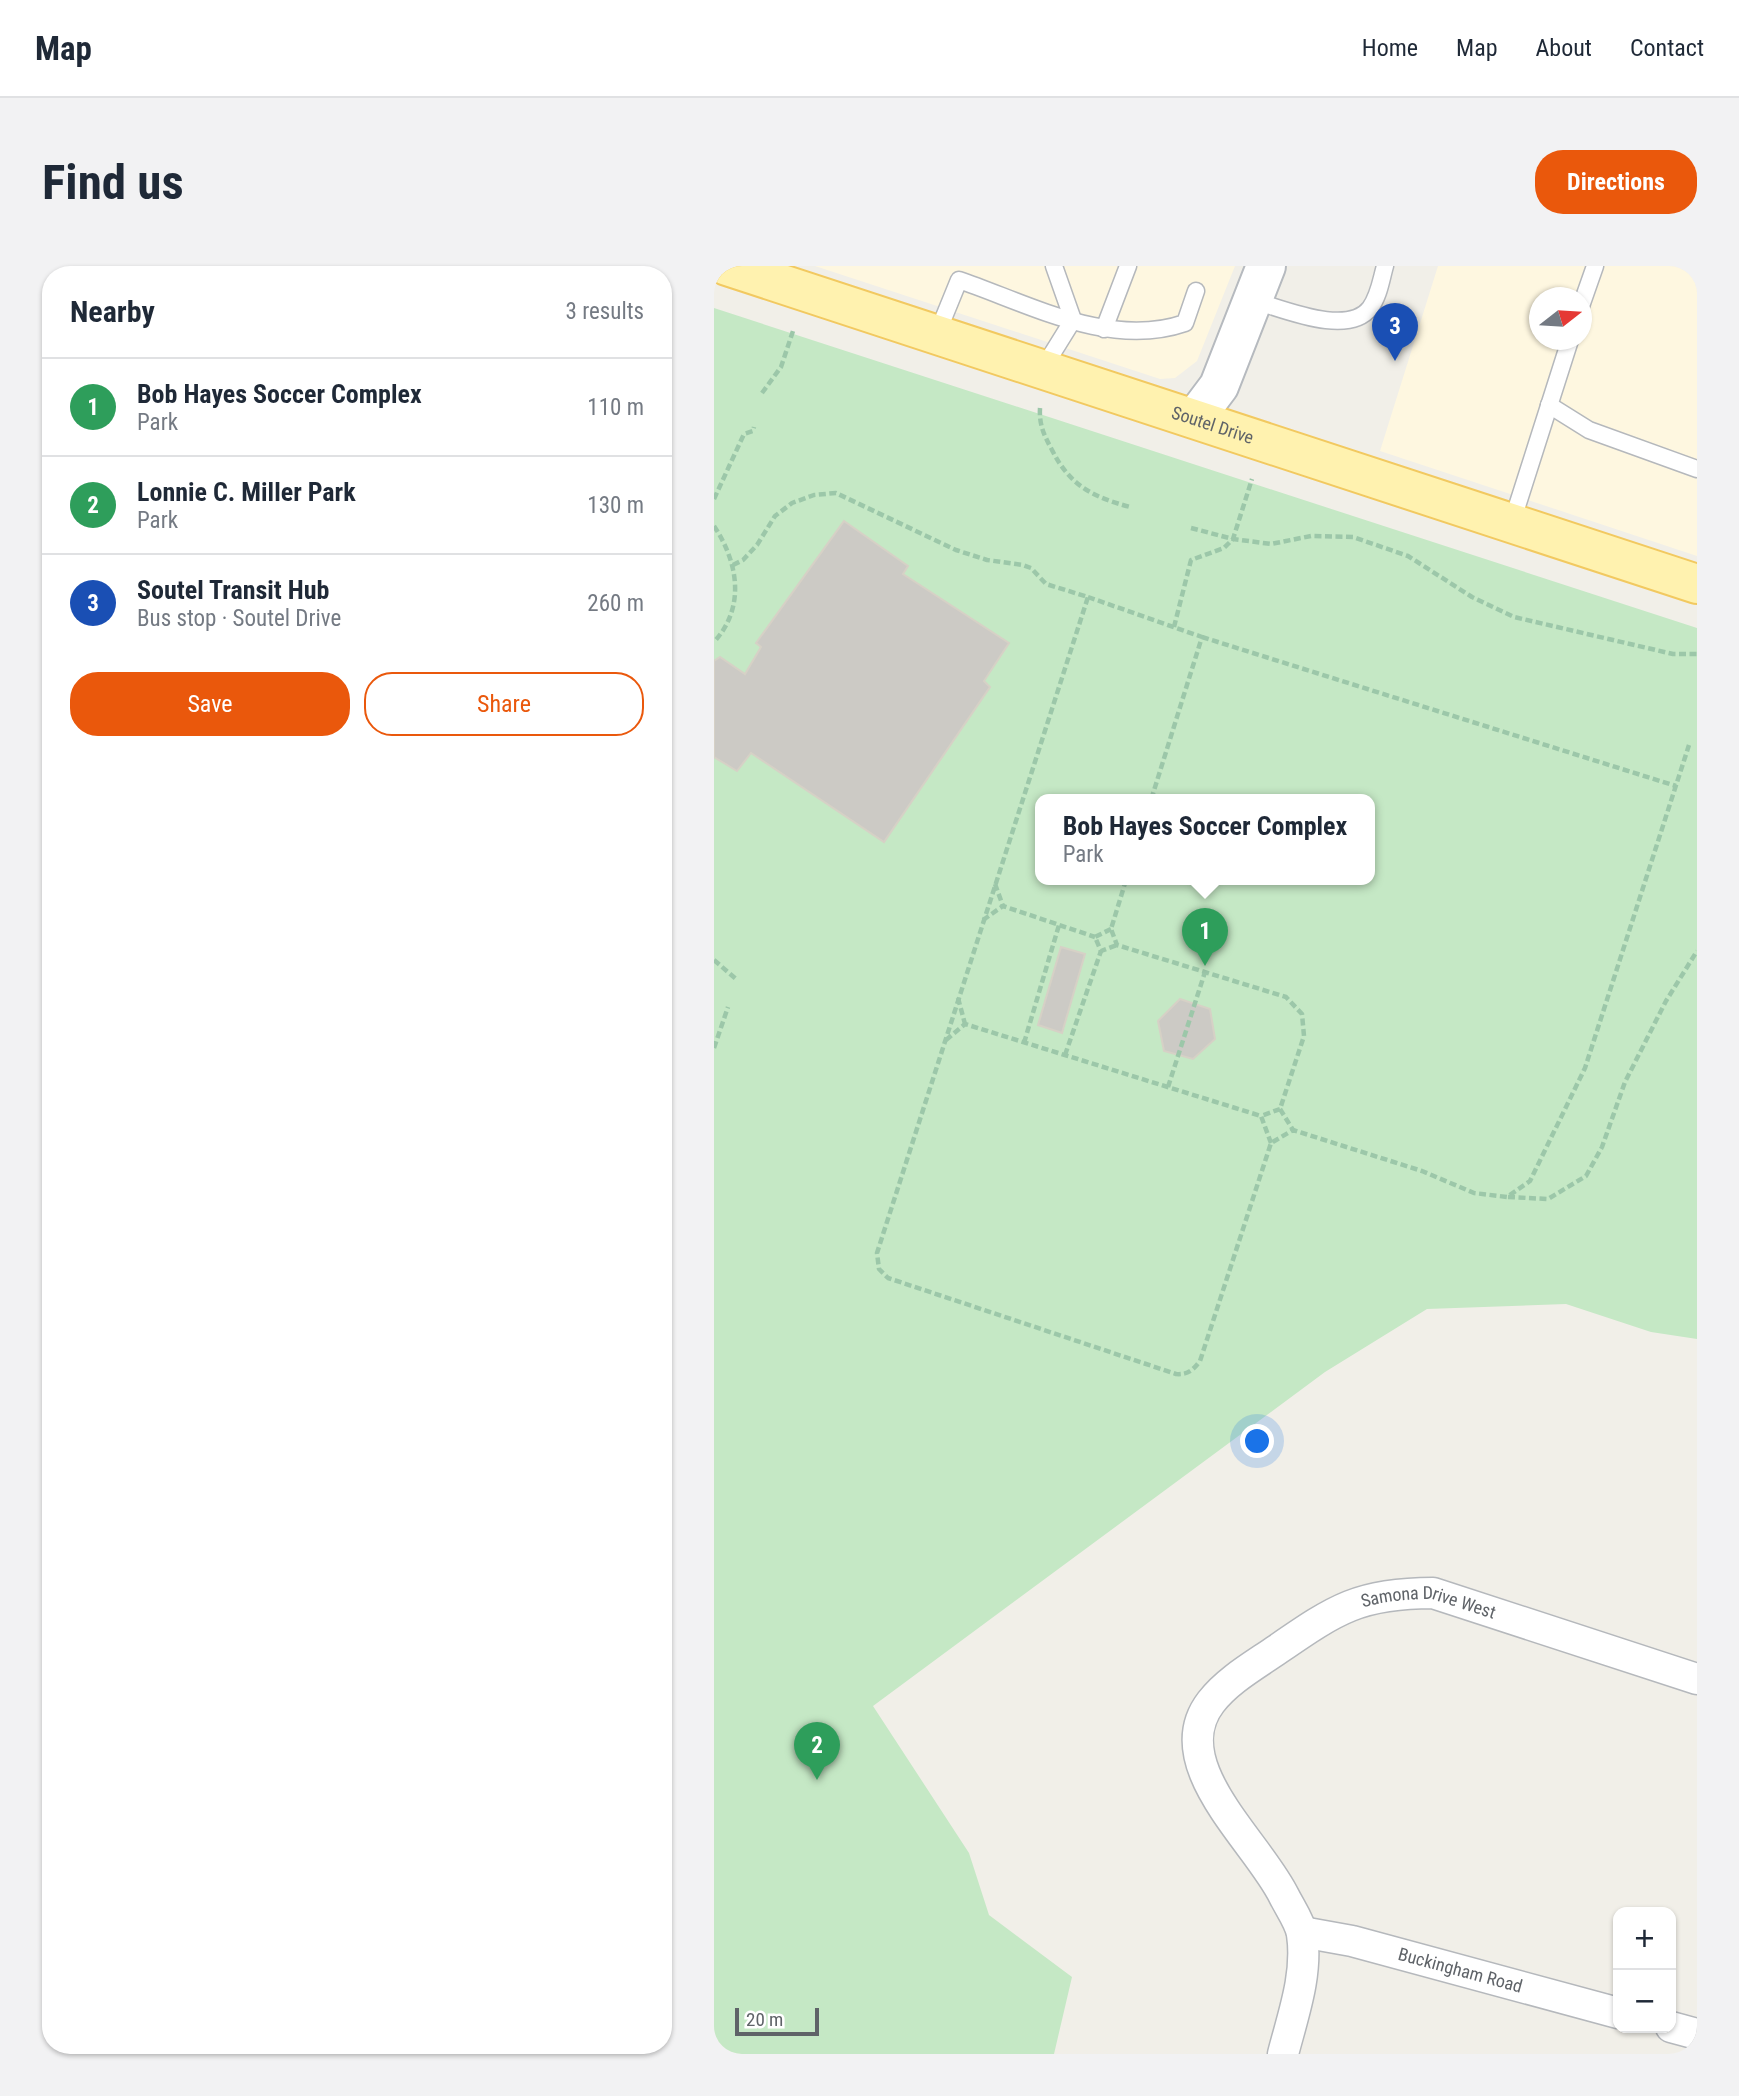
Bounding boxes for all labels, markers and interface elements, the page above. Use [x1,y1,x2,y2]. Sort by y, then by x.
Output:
text: Map [35,29,92,68]
text: Home [1362,34,1418,62]
text: Map [1456,34,1498,62]
text: About [1536,34,1592,62]
text: Contact [1630,34,1704,62]
button: Directions [1535,150,1697,214]
text: Find us [42,154,184,211]
north arrow [1529,287,1592,350]
text: Nearby [70,294,155,329]
text: 3 results [566,298,644,325]
pin: 3 [1372,303,1418,361]
text: Bob Hayes Soccer Complex [137,379,422,409]
text: 1 [87,394,99,421]
text: 110 m [587,394,644,421]
street label: Soutel Drive [1169,401,1256,448]
text: Park [137,409,178,436]
text: Lonnie C. Miller Park [137,477,356,507]
text: 2 [87,492,99,519]
text: 130 m [587,492,644,519]
text: Park [137,507,178,534]
text: Soutel Transit Hub [137,575,329,605]
text: 3 [87,590,99,617]
text: 260 m [587,590,644,617]
text: Bus stop · Soutel Drive [137,605,341,632]
button: Save [70,672,350,736]
button: Share [364,672,644,736]
popup [1035,794,1375,885]
text: Bob Hayes Soccer Complex [1063,811,1347,841]
text: Park [1063,841,1104,868]
pin: 1 [1182,908,1228,966]
your location [1240,1424,1274,1458]
street label: Samona Drive West [1358,1582,1498,1623]
pin: 2 [794,1722,840,1780]
map controls [1613,1907,1676,2033]
button: + [1613,1907,1676,1970]
street label: Buckingham Road [1396,1943,1525,1997]
button: − [1613,1970,1676,2033]
scale bar [735,2005,819,2037]
text: 20 m [746,2008,783,2031]

